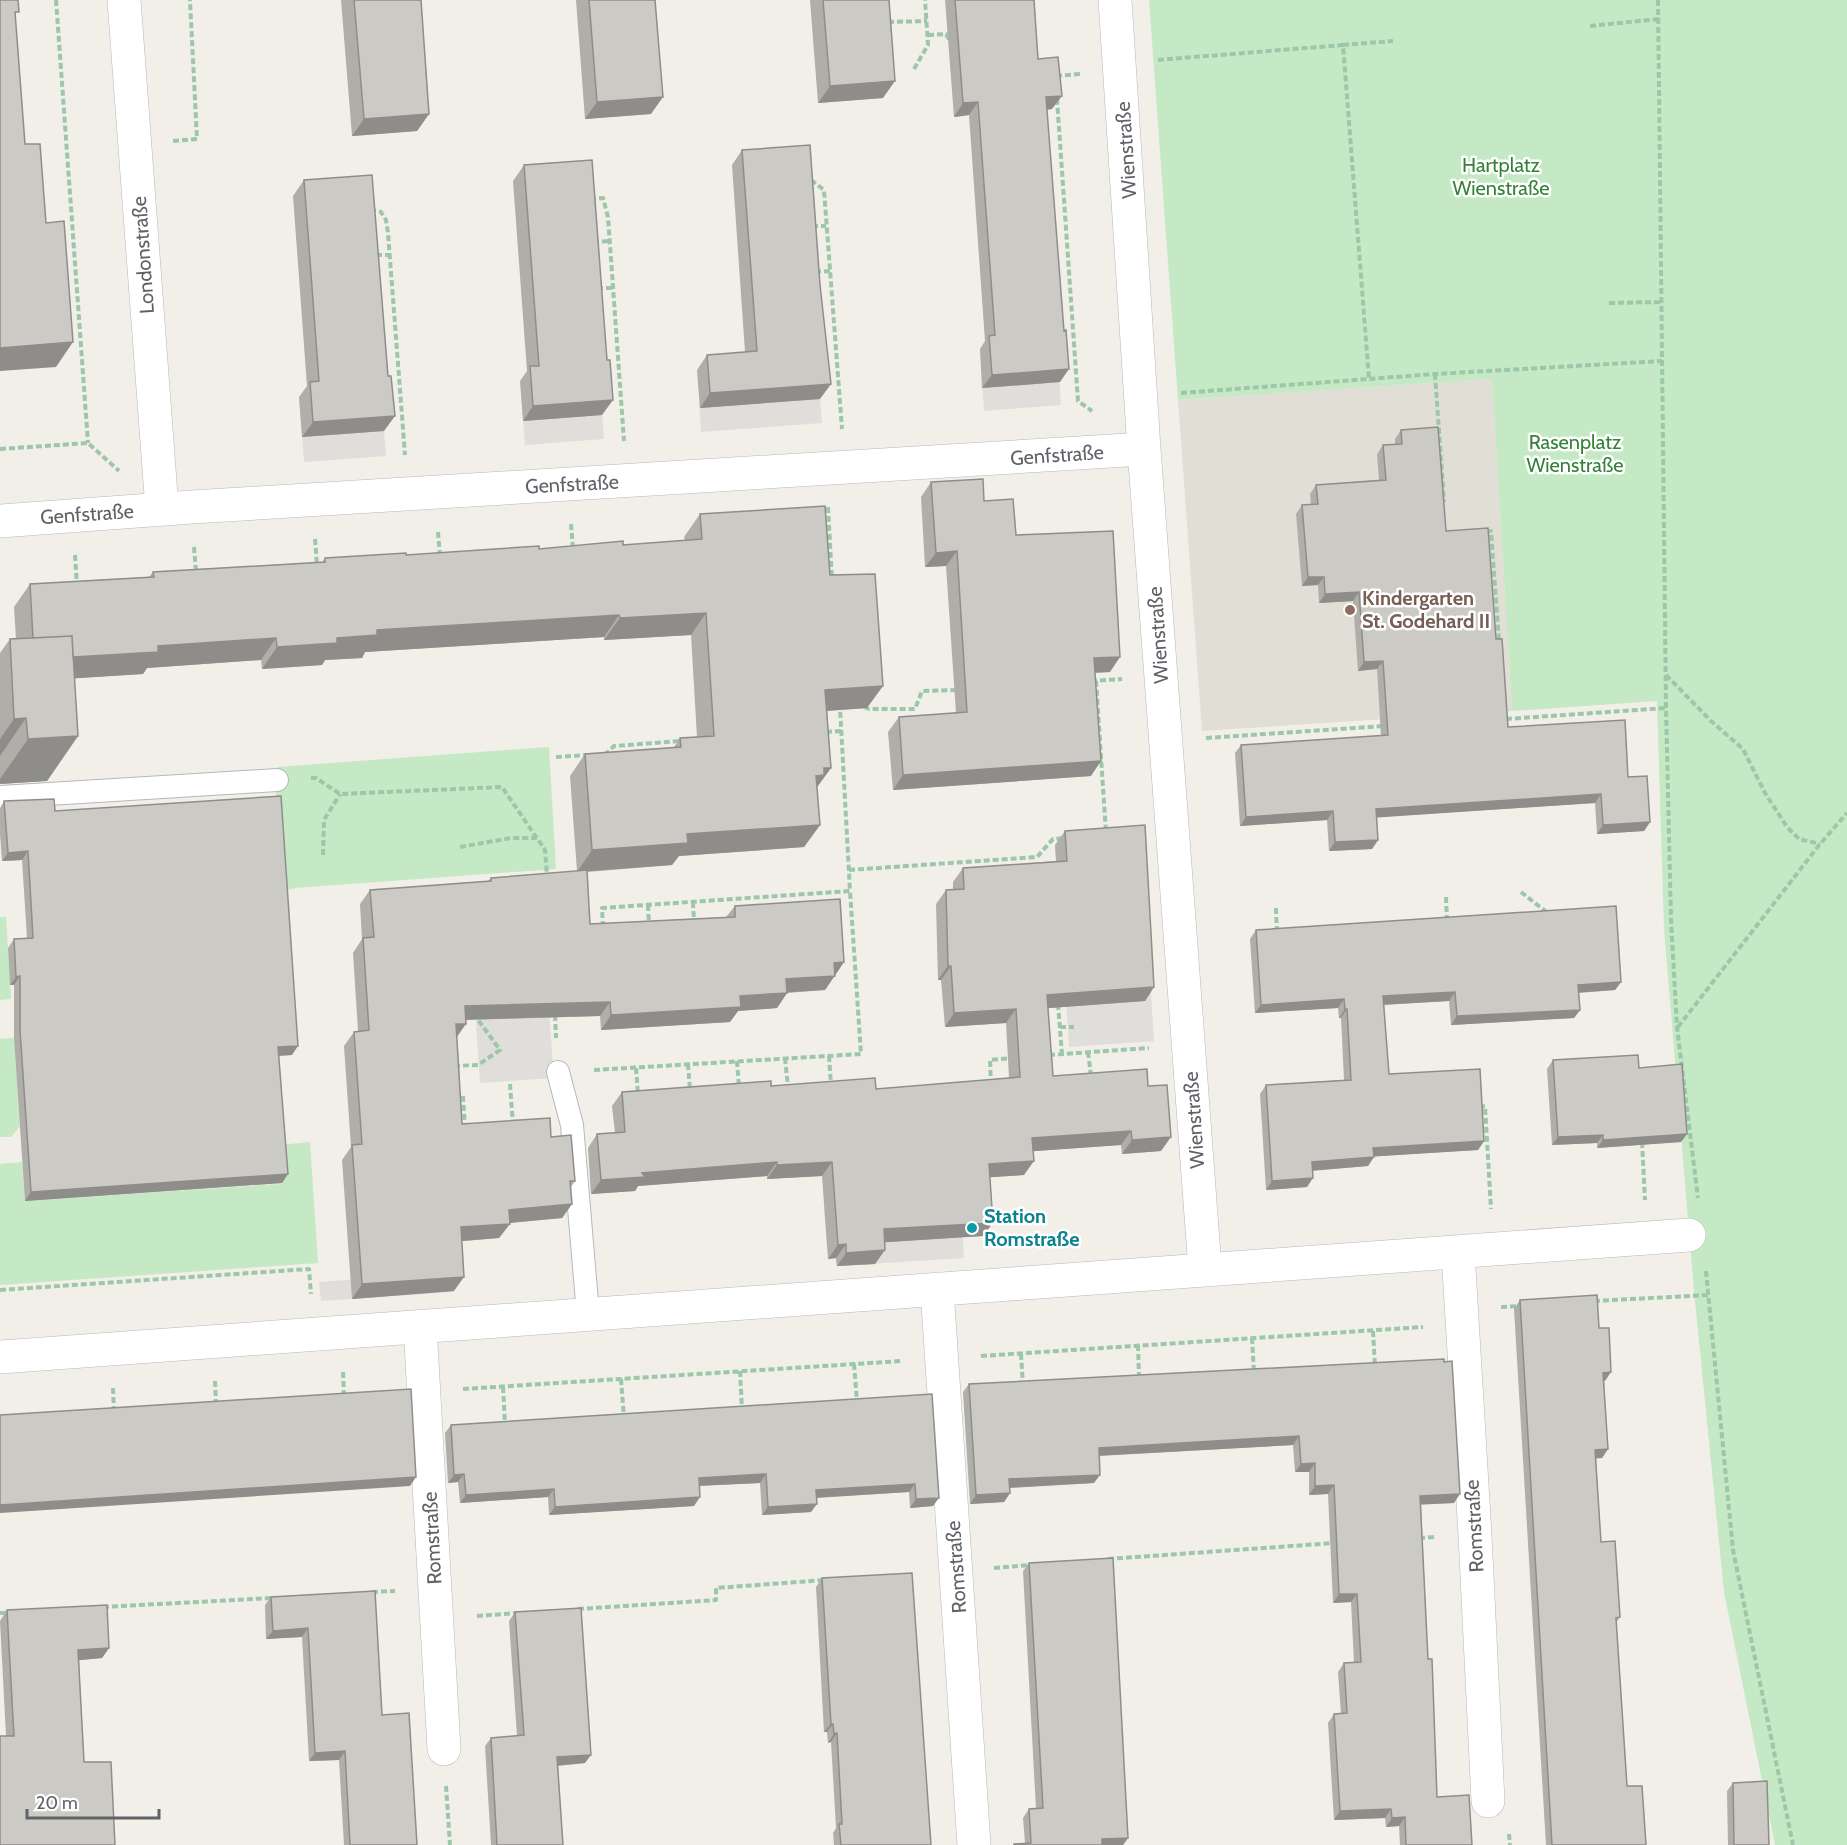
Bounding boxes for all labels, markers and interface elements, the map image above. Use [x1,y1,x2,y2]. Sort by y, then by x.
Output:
street label: Wienstraße [1111,101,1141,199]
park label: Hartplatz Wienstraße [1453,153,1549,200]
street label: Londonstraße [127,195,159,315]
park label: Rasenplatz Wienstraße [1527,430,1623,477]
street label: Genfstraße [1009,440,1105,470]
street label: Genfstraße [525,470,619,498]
street label: Genfstraße [39,499,135,529]
street label: Wienstraße [1143,586,1173,684]
place label: Kindergarten St. Godehard II [1362,586,1490,633]
marker: Kindergarten St. Godehard II [1343,603,1357,617]
street label: Wienstraße [1179,1071,1209,1169]
place label: Station Romstraße [984,1204,1079,1251]
marker: Station Romstraße [965,1221,979,1235]
street label: Romstraße [1460,1479,1488,1573]
street label: Romstraße [418,1491,446,1585]
street label: Romstraße [941,1520,971,1614]
scale bar [27,1782,159,1820]
text: 20 m [36,1792,78,1814]

